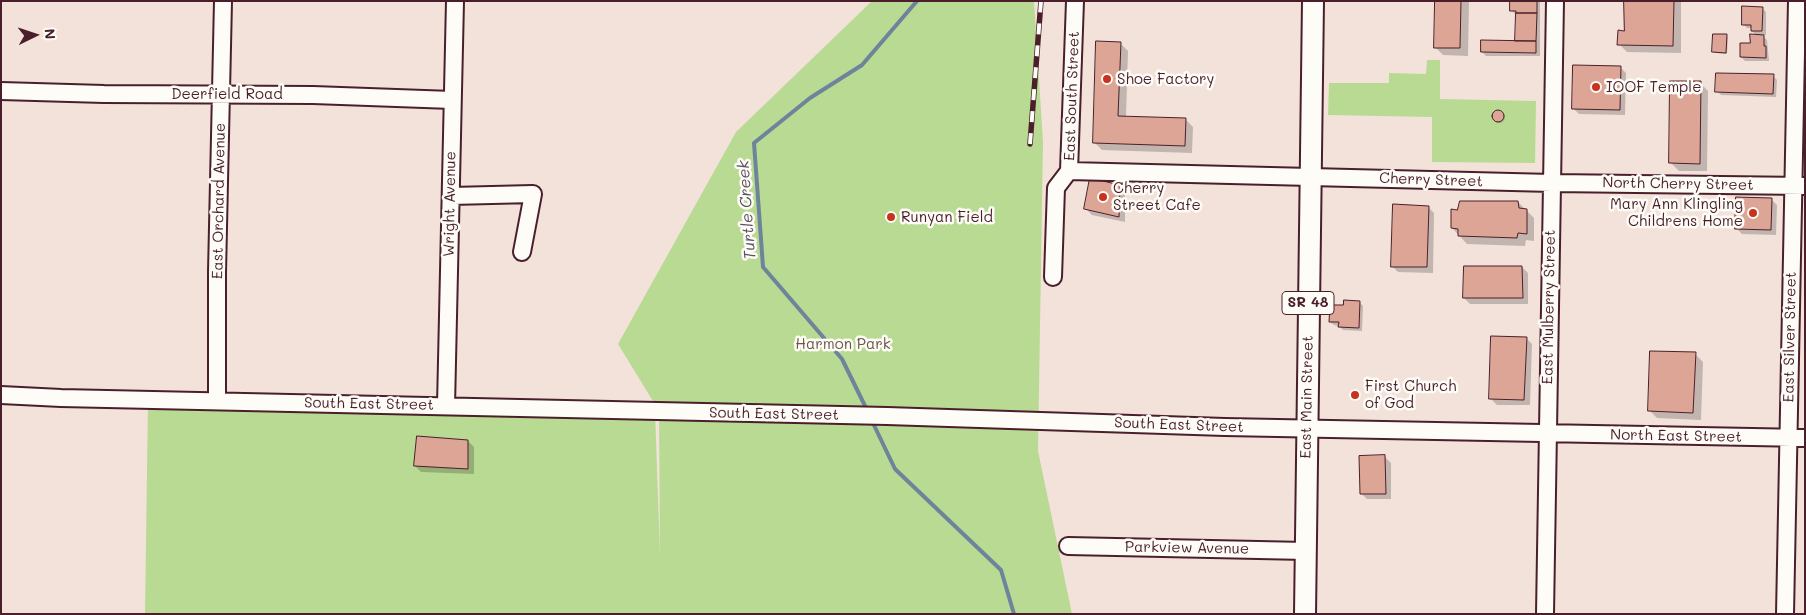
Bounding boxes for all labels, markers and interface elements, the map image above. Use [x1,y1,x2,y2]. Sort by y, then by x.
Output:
north arrow [10,10,60,60]
text: N [41,28,60,40]
street label: East South Street [1061,31,1083,161]
place label: Shoe Factory [1117,70,1214,88]
marker: Shoe Factory [1101,73,1113,85]
place label: IOOF Temple [1606,78,1701,96]
marker: IOOF Temple [1590,81,1602,93]
street label: Deerfield Road [171,85,283,103]
street label: East Orchard Avenue [209,123,229,279]
street label: Wright Avenue [440,151,460,257]
water label: Turtle Creek [734,160,760,260]
street label: Cherry Street [1379,169,1483,191]
street label: North Cherry Street [1602,174,1754,194]
place label: Cherry Street Cafe [1113,179,1201,214]
marker: Cherry Street Cafe [1097,191,1109,203]
place label: Mary Ann Klingling Childrens Home [1610,195,1743,230]
marker: Mary Ann Klingling Childrens Home [1747,207,1759,219]
place label: Runyan Field [901,208,993,226]
marker: Runyan Field [885,211,897,223]
street label: East Mulberry Street [1539,229,1559,385]
street label: East Silver Street [1780,271,1800,403]
road number: SR 48 [1282,292,1334,314]
park label: Harmon Park [795,335,891,353]
street label: East Main Street [1297,335,1317,459]
place label: First Church of God [1365,377,1456,412]
marker: First Church of God [1349,389,1361,401]
street label: South East Street [304,394,434,414]
street label: South East Street [709,404,839,424]
street label: South East Street [1114,414,1244,436]
street label: North East Street [1610,426,1742,446]
street label: Parkview Avenue [1125,538,1249,558]

